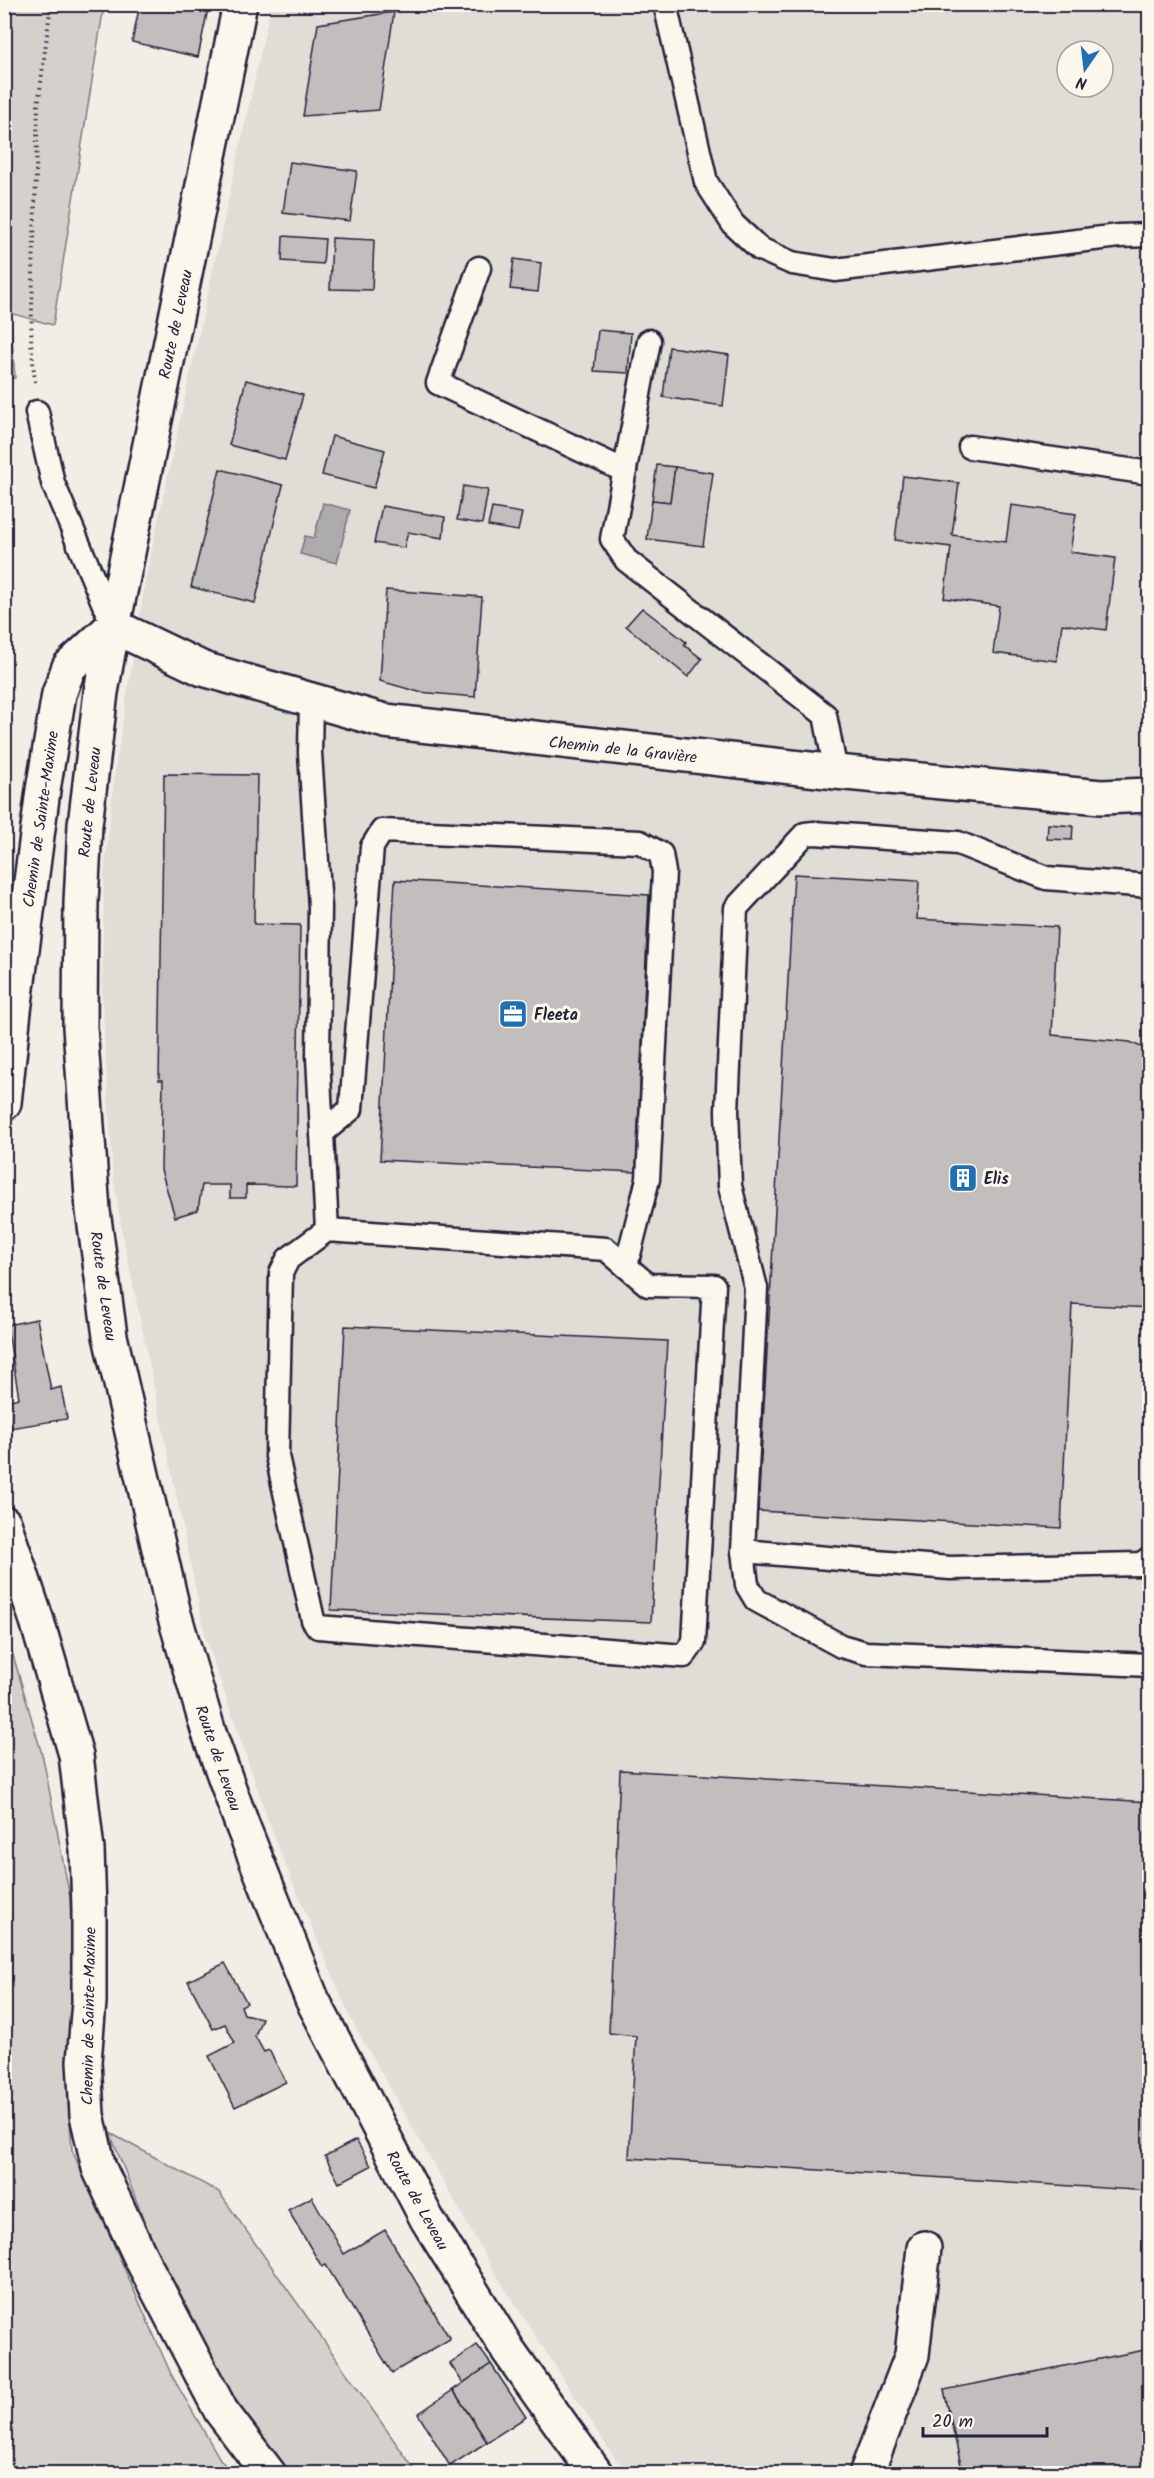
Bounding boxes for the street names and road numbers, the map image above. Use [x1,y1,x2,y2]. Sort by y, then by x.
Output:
street label: Route de Leveau [153,267,200,381]
street label: Chemin de Sainte-Maxime [17,729,66,909]
street label: Chemin de la Gravière [547,730,698,771]
street label: Route de Leveau [72,745,109,859]
street label: Route de Leveau [82,1230,123,1343]
street label: Route de Leveau [188,1702,248,1815]
street label: Chemin de Sainte-Maxime [75,1927,104,2105]
street label: Route de Leveau [379,2146,455,2255]

